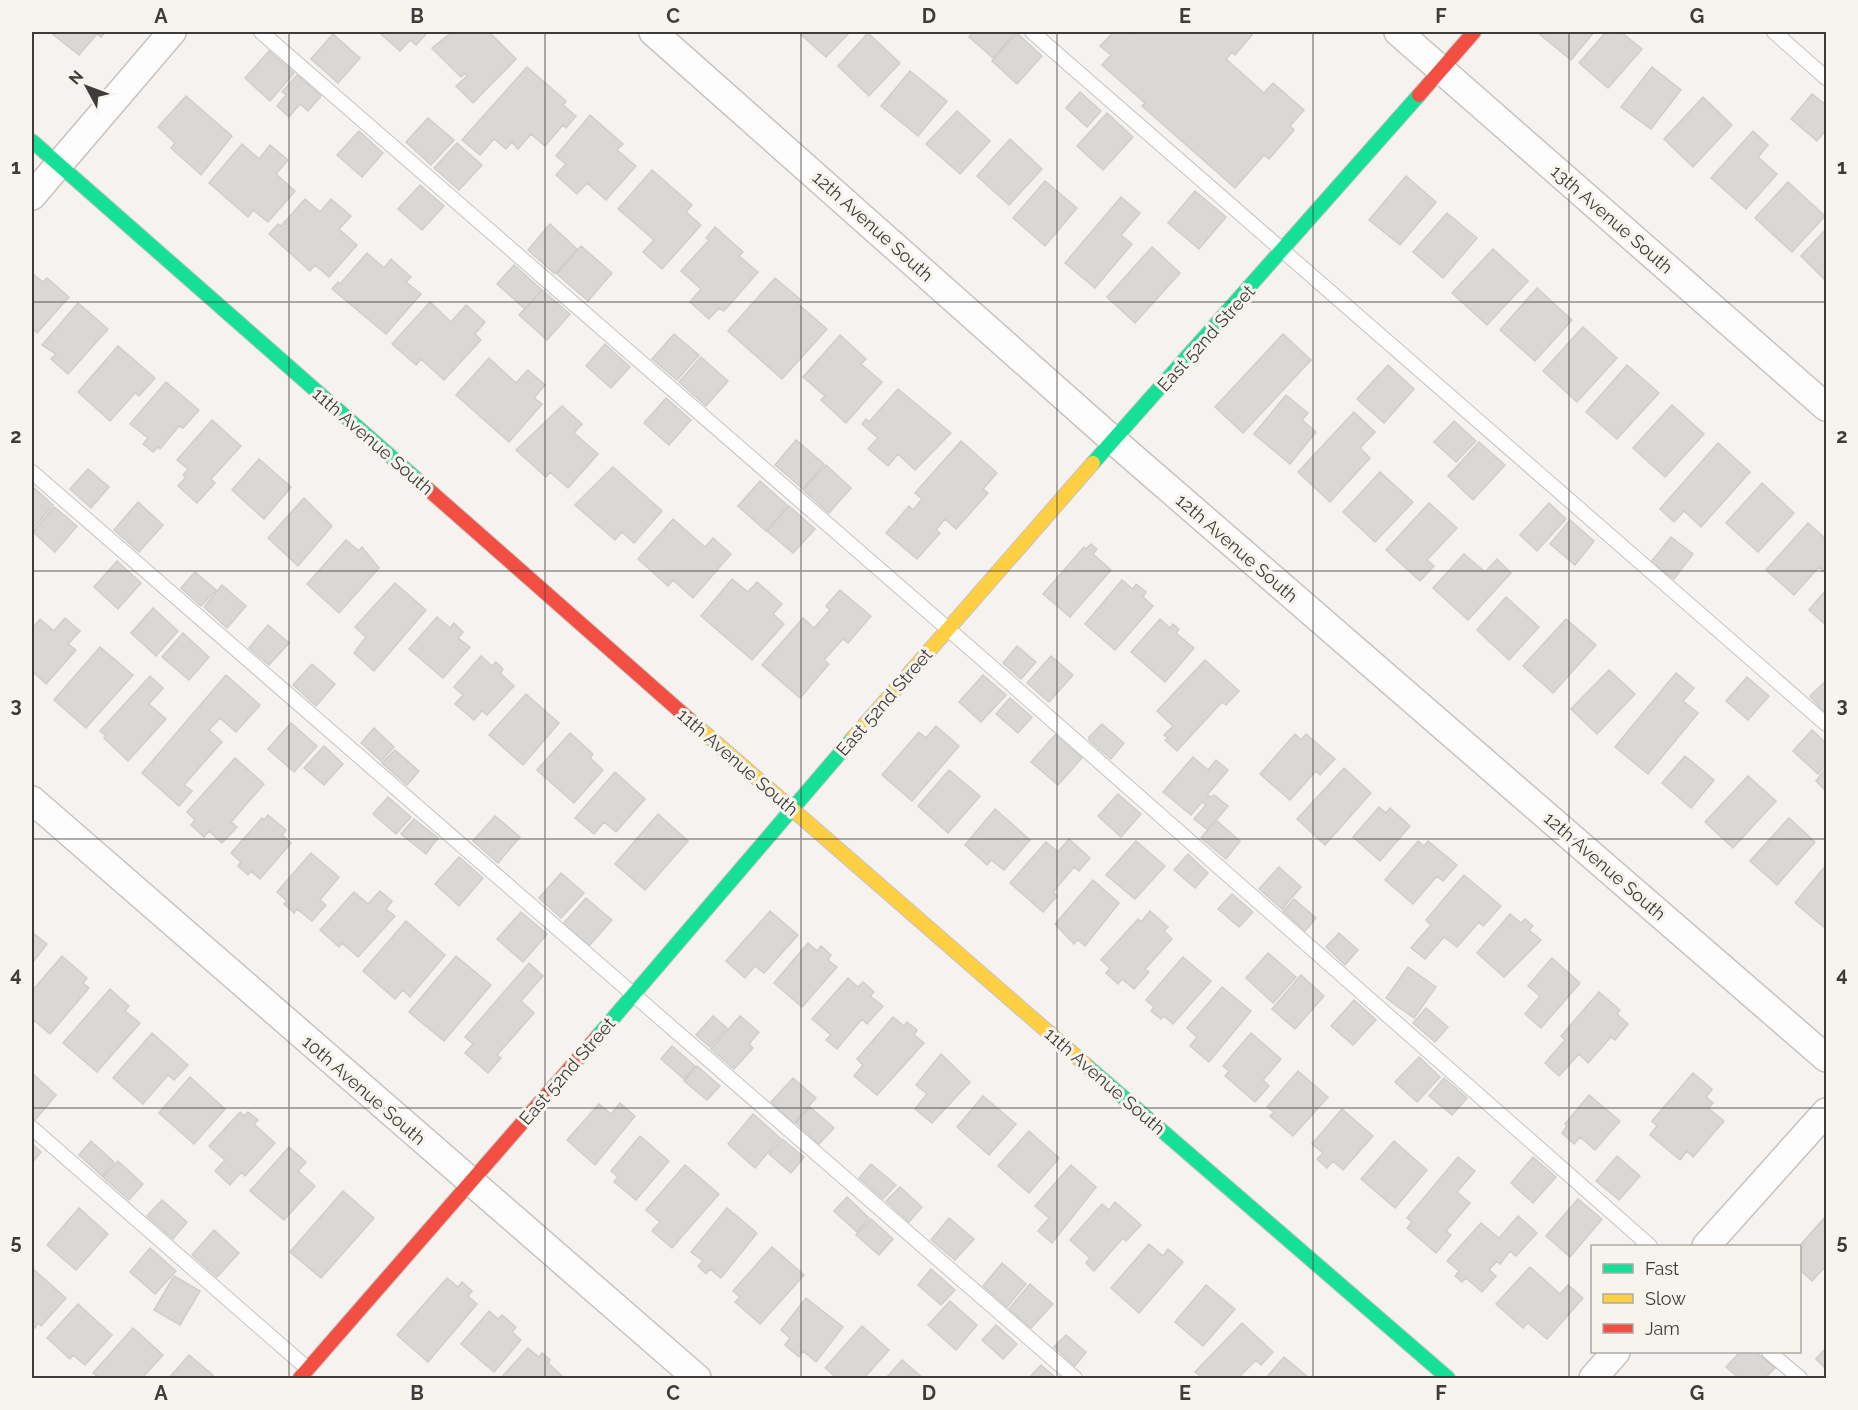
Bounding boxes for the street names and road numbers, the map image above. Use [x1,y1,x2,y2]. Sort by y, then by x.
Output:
street label: 13th Avenue South [1547,160,1677,278]
street label: 12th Avenue South [809,167,937,285]
street label: East 52nd Street [1153,281,1259,395]
street label: 11th Avenue South [309,383,437,499]
street label: 12th Avenue South [1172,489,1302,607]
street label: East 52nd Street [832,644,936,760]
street label: 11th Avenue South [674,704,802,820]
street label: 12th Avenue South [1540,807,1670,925]
street label: East 52nd Street [515,1013,619,1129]
street label: 11th Avenue South [1041,1023,1169,1139]
street label: 10th Avenue South [298,1031,430,1149]

